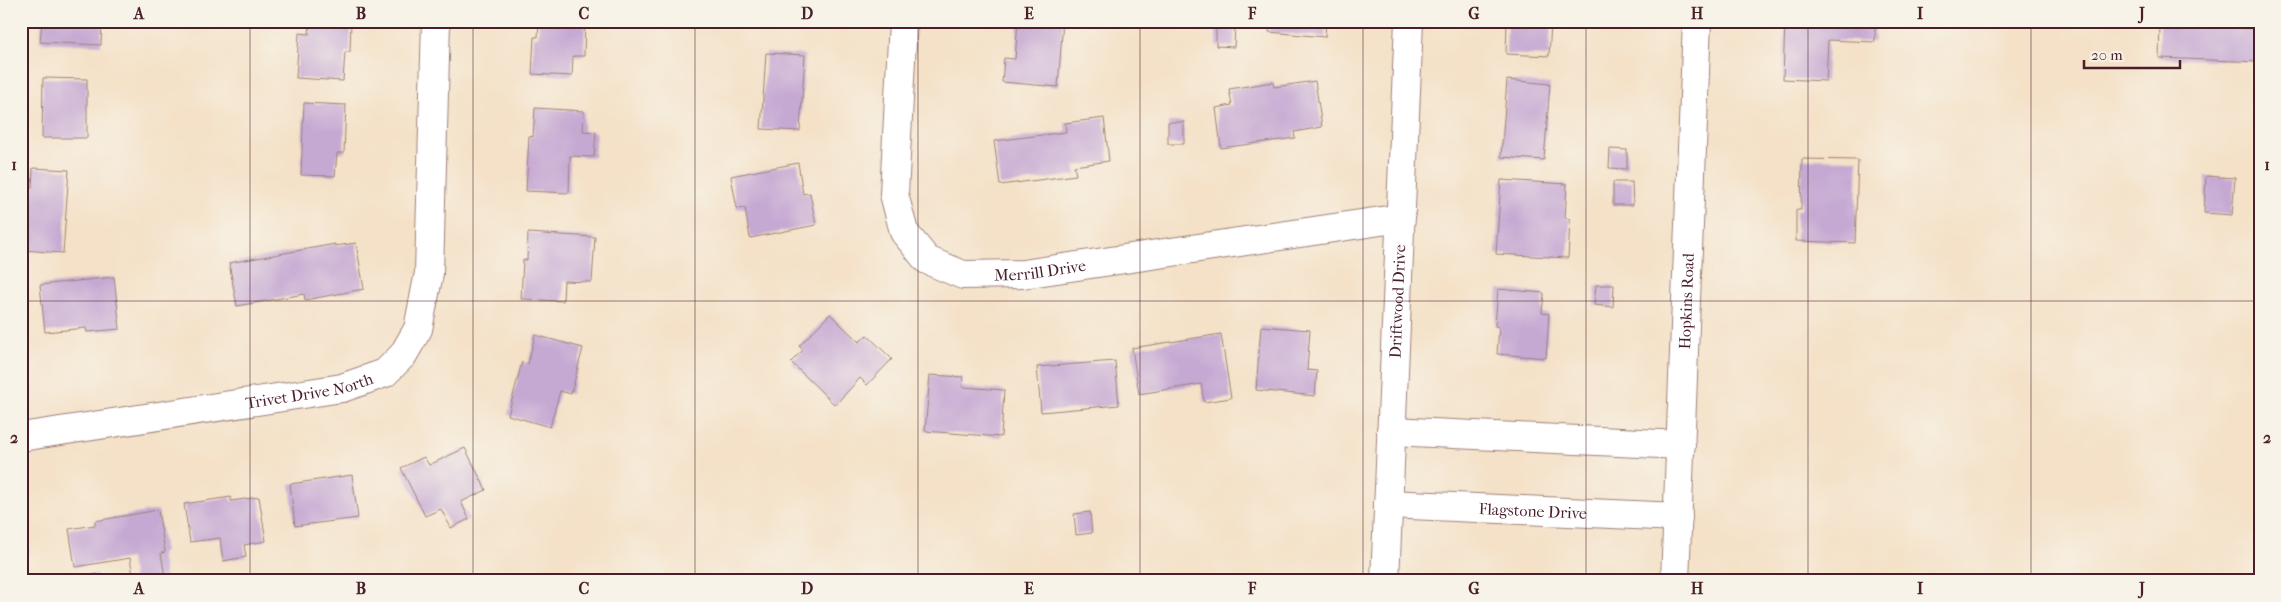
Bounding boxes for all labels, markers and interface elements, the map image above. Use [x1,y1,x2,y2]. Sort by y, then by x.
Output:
text: A [133,4,145,23]
text: B [356,4,366,23]
text: C [579,4,590,23]
text: D [801,4,813,23]
text: E [1024,4,1034,23]
text: F [1247,4,1257,23]
text: G [1468,4,1480,23]
text: H [1691,4,1704,23]
text: I [1917,4,1924,23]
text: J [2137,4,2145,24]
scale bar [2084,38,2180,70]
text: 20 m [2091,46,2123,64]
text: 1 [11,155,17,174]
text: 1 [2264,155,2270,174]
street label: Driftwood Drive [1385,244,1409,359]
street label: Hopkins Road [1675,252,1697,350]
street label: Merrill Drive [994,255,1087,284]
street label: Trivet Drive North [244,368,376,412]
text: 2 [10,428,18,447]
text: 2 [2263,428,2271,447]
street label: Flagstone Drive [1478,499,1588,522]
text: A [133,579,145,598]
text: B [356,579,366,598]
text: C [579,579,590,598]
text: D [801,579,813,598]
text: E [1024,579,1034,598]
text: F [1247,579,1257,598]
text: G [1468,579,1480,598]
text: H [1691,579,1704,598]
text: I [1917,579,1924,598]
text: J [2137,579,2145,599]

